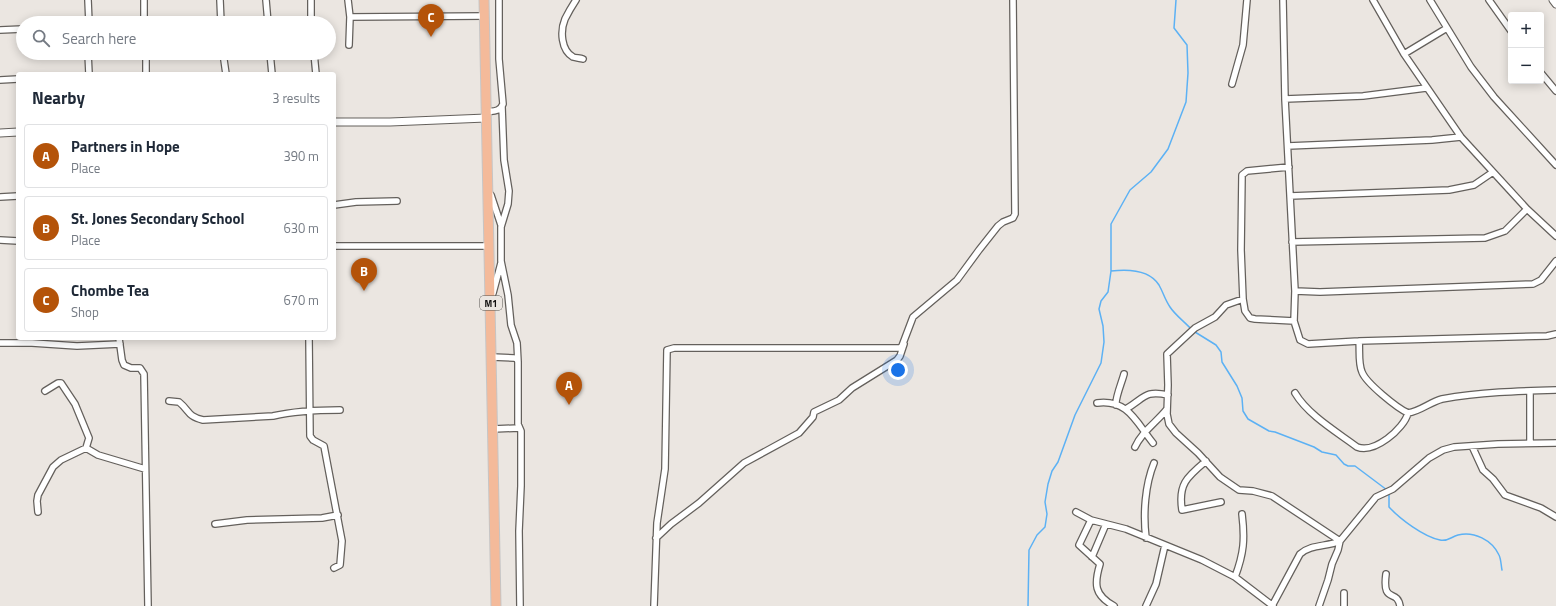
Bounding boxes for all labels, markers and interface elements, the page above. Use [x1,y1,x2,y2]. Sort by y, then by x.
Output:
pin: C [418,4,444,37]
map controls [1508,12,1544,84]
button: + [1508,12,1544,48]
search box [16,16,336,60]
icon: search [30,27,52,49]
text: Search here [62,27,136,50]
button: − [1508,48,1544,84]
text: Nearby [32,85,85,111]
text: 3 results [272,88,320,108]
text: Partners in Hope [71,135,180,158]
text: A [42,146,50,166]
text: 390 m [283,146,319,166]
text: Place [71,158,100,178]
text: St. Jones Secondary School [71,207,245,230]
text: B [42,218,50,238]
text: 630 m [283,218,319,238]
text: Place [71,230,100,250]
pin: B [351,258,377,291]
text: Chombe Tea [71,279,149,302]
text: C [42,290,50,310]
text: 670 m [283,290,319,310]
road number: M1 [480,296,502,310]
text: Shop [71,302,99,322]
your location [888,360,908,380]
pin: A [556,372,582,405]

